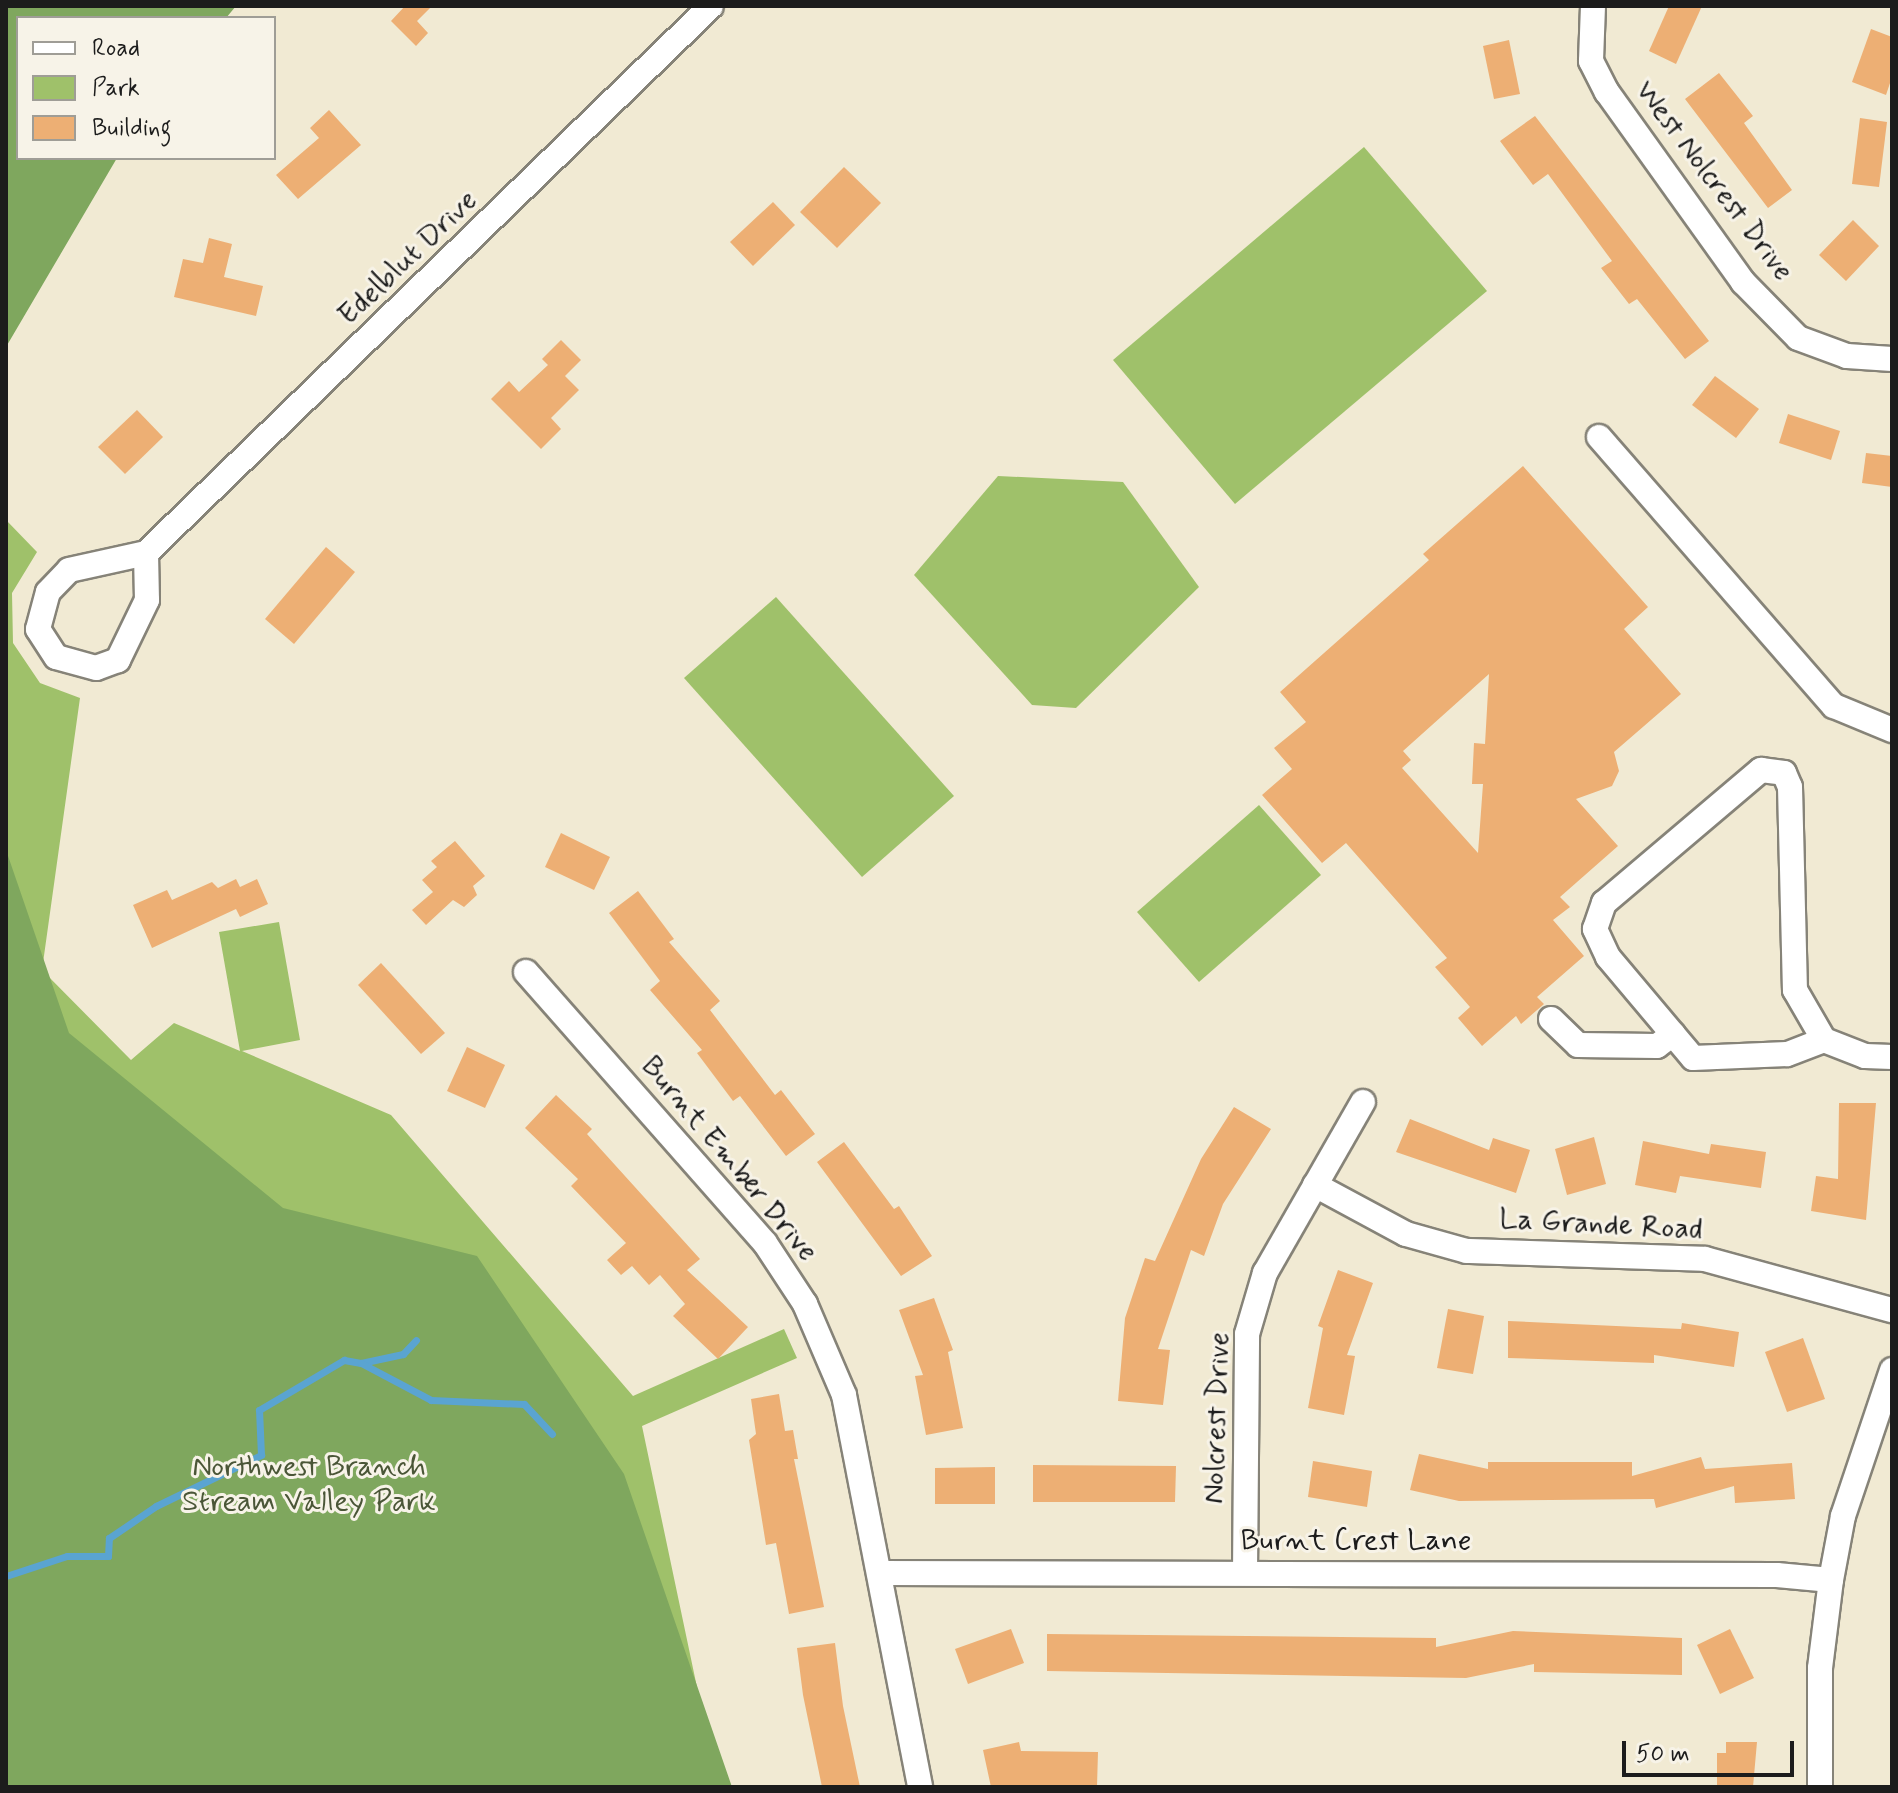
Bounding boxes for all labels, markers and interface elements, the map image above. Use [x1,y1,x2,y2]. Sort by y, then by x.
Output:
legend [16,16,276,160]
text: Road [92,33,140,64]
text: Park [92,73,140,104]
street label: West Nolcrest Drive [1627,74,1801,288]
text: Building [92,113,172,144]
street label: Edelblut Drive [332,183,484,333]
street label: Burnt Ember Drive [635,1051,823,1267]
street label: La Grande Road [1496,1202,1706,1248]
street label: Nolcrest Drive [1196,1331,1238,1505]
park label: Northwest Branch Stream Valley Park [187,1449,431,1520]
street label: Burnt Crest Lane [1239,1523,1473,1559]
scale bar [1626,1725,1798,1775]
text: 50 m [1636,1739,1690,1770]

